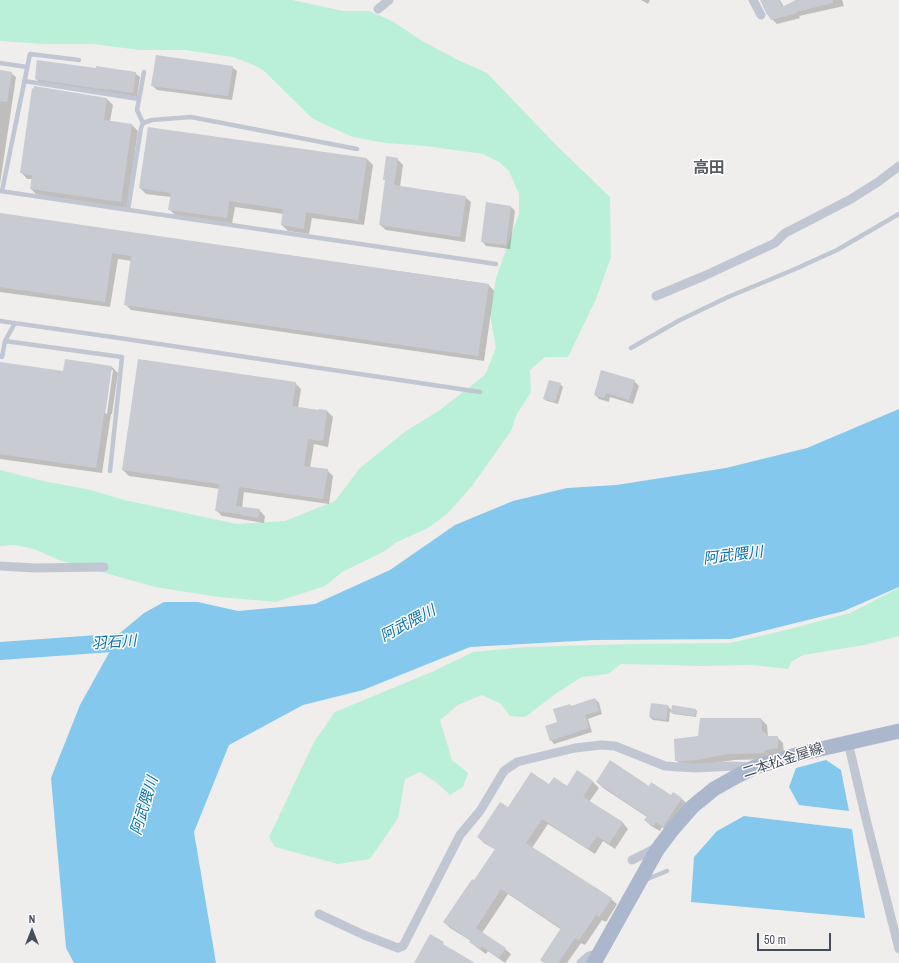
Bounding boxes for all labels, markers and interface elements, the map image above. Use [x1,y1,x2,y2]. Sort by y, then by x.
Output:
district label: 高田 [693,159,725,179]
water label: 阿武隈川 [702,543,764,569]
water label: 阿武隈川 [377,602,439,646]
water label: 羽石川 [91,632,137,654]
street label: 二本松金屋線 [740,740,826,782]
water label: 阿武隈川 [128,775,162,837]
north arrow [12,911,52,951]
text: N [29,912,35,926]
scale bar [759,925,833,951]
text: 50 m [764,932,786,948]

